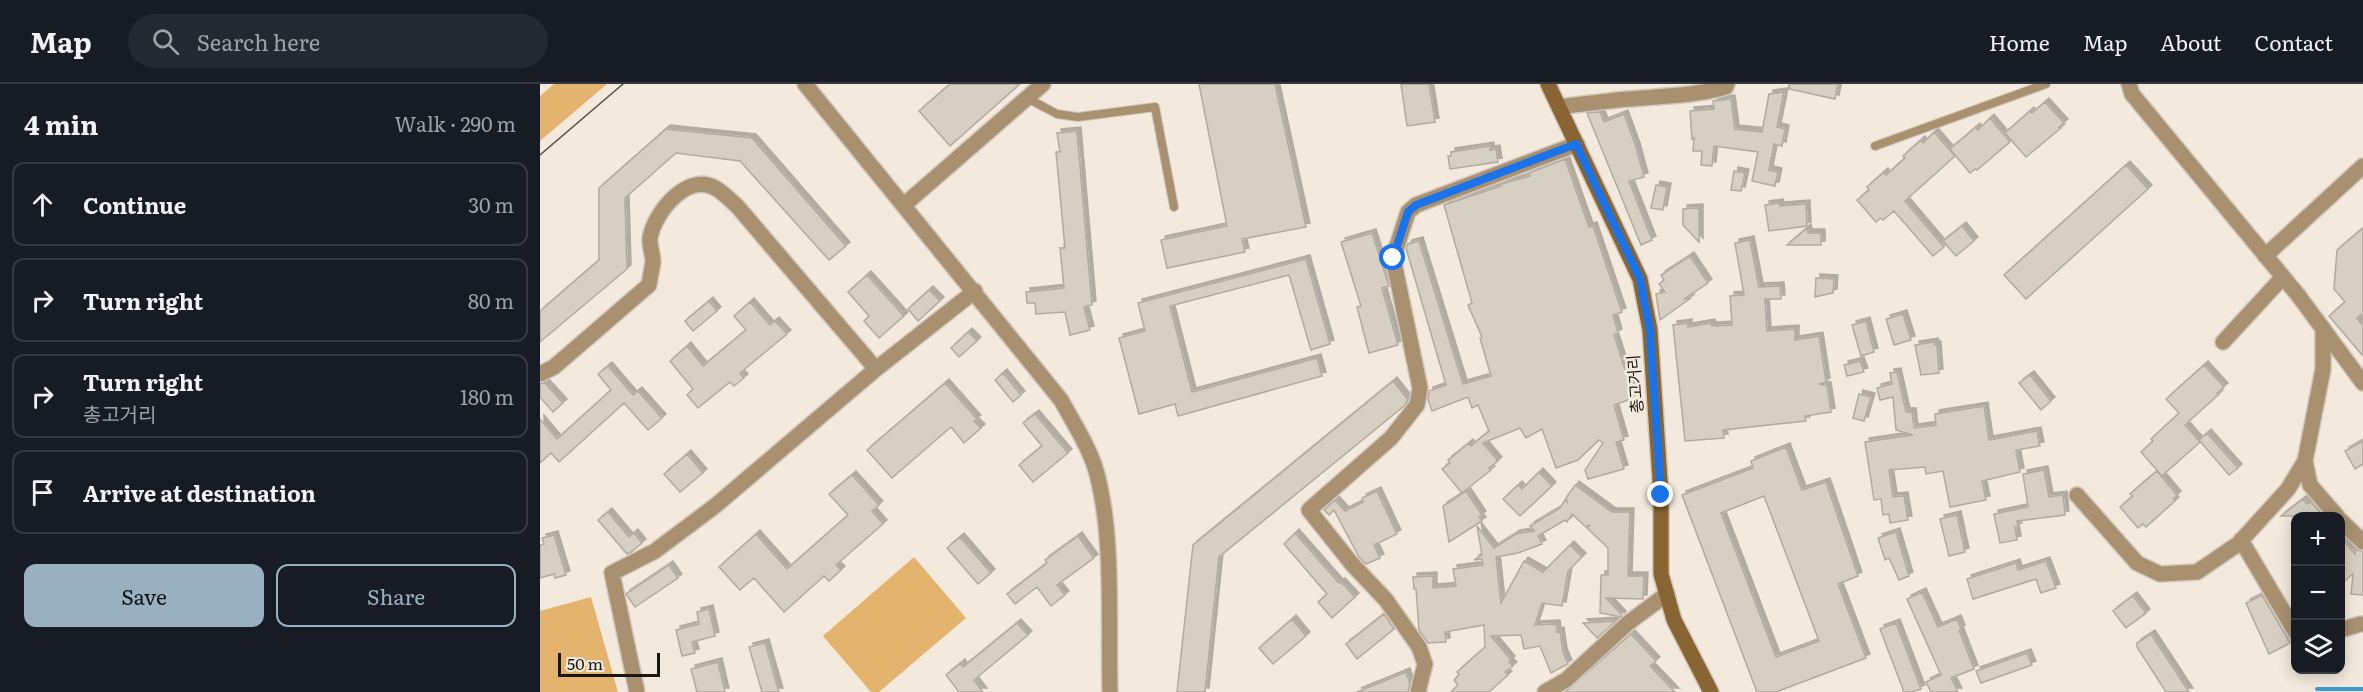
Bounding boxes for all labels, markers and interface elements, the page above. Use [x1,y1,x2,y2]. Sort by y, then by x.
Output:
search box [128,14,548,68]
text: Map [30,20,92,62]
icon: search [149,25,182,58]
text: Search here [197,25,320,58]
text: Home [1989,26,2050,57]
text: Map [2083,26,2127,57]
text: About [2160,26,2222,57]
text: Contact [2255,26,2333,57]
text: 4 min [24,104,98,143]
text: Walk · 290 m [395,108,516,138]
icon: ahead [26,188,59,221]
text: Continue [83,188,186,221]
text: 30 m [468,189,514,219]
route start [1379,244,1405,270]
icon: right [26,284,59,317]
text: Turn right [83,284,203,317]
text: 80 m [468,285,514,315]
street label: 총고거리 [1620,354,1648,414]
text: Turn right [83,365,203,398]
icon: right [26,380,59,413]
text: 180 m [460,381,514,411]
text: 총고거리 [83,398,157,428]
icon: arrive [26,476,59,509]
text: Arrive at destination [83,476,316,509]
route end [1647,481,1673,507]
map controls [2291,512,2345,674]
button: + [2291,512,2345,566]
button: Save [24,564,264,627]
button: Share [276,564,516,627]
button: − [2291,566,2345,620]
button: layers [2291,620,2345,674]
scale bar [558,650,660,678]
text: 50 m [567,651,603,675]

